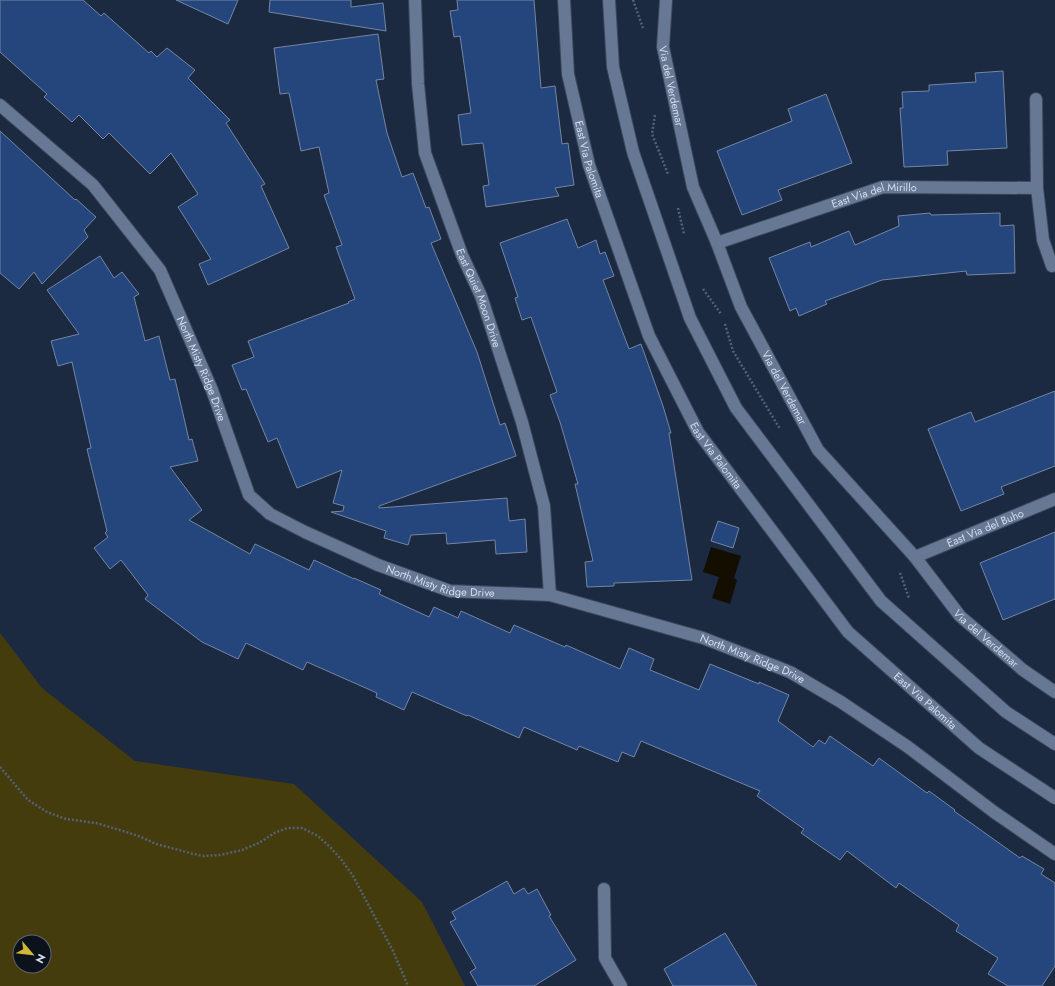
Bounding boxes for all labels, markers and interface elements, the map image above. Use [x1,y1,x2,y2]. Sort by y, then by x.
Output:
street label: Via del Verdemar [655,44,688,128]
street label: East Via Palomita [571,119,608,200]
street label: East Via del Mirillo [829,179,917,212]
street label: East Quiet Moon Drive [452,246,505,350]
street label: North Misty Ridge Drive [173,314,230,424]
street label: Via del Verdemar [758,348,811,428]
street label: East Via Palomita [686,419,746,492]
street label: East Via del Buho [944,505,1026,551]
street label: North Misty Ridge Drive [384,561,495,601]
street label: Via del Verdemar [950,606,1023,671]
street label: North Misty Ridge Drive [698,630,808,687]
street label: East Via Palomita [890,668,961,733]
north arrow [12,934,52,974]
text: N [32,951,50,966]

